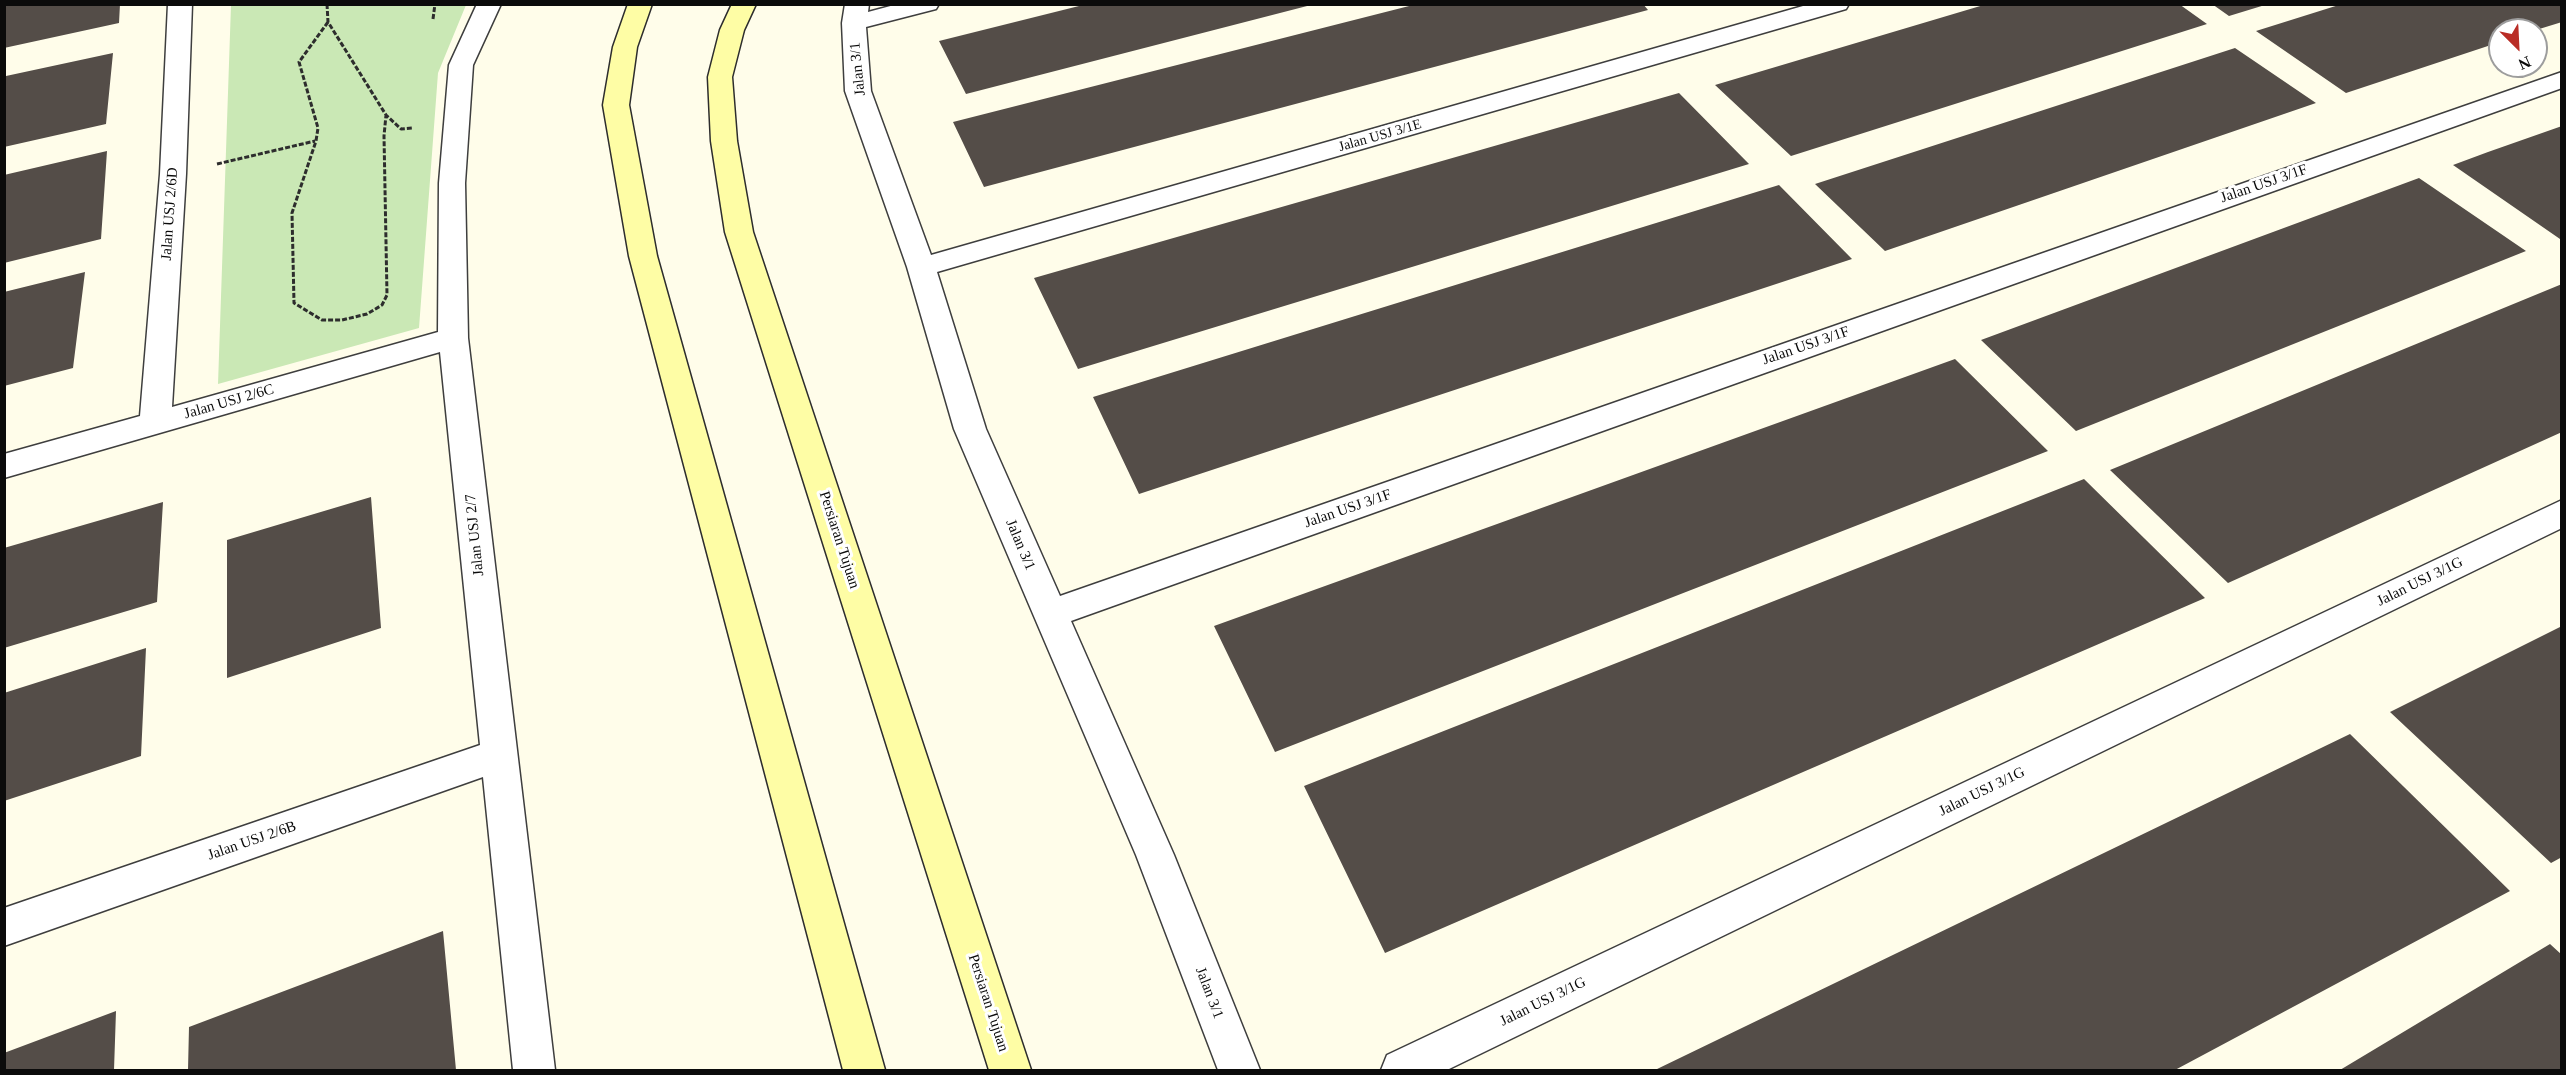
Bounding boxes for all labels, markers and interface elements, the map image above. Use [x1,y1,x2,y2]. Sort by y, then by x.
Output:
north arrow [2488,18,2548,78]
street label: Jalan 3/1 [846,41,870,97]
text: N [2516,53,2533,73]
street label: Jalan USJ 3/1E [1337,116,1423,156]
street label: Jalan USJ 3/1F [2218,161,2310,207]
street label: Jalan USJ 2/6D [158,167,182,261]
street label: Jalan USJ 3/1F [1760,323,1852,369]
street label: Jalan USJ 2/6C [182,381,276,423]
street label: Jalan USJ 3/1F [1302,486,1394,532]
street label: Persiaran Tujuan [815,489,863,591]
street label: Jalan USJ 2/7 [462,493,488,577]
street label: Jalan 3/1 [1001,517,1039,573]
street label: Jalan USJ 3/1G [2374,553,2466,611]
street label: Jalan USJ 3/1G [1936,763,2028,821]
street label: Jalan USJ 2/6B [205,817,299,865]
street label: Persiaran Tujuan [964,952,1012,1054]
street label: Jalan 3/1 [1191,965,1227,1021]
street label: Jalan USJ 3/1G [1497,973,1589,1031]

